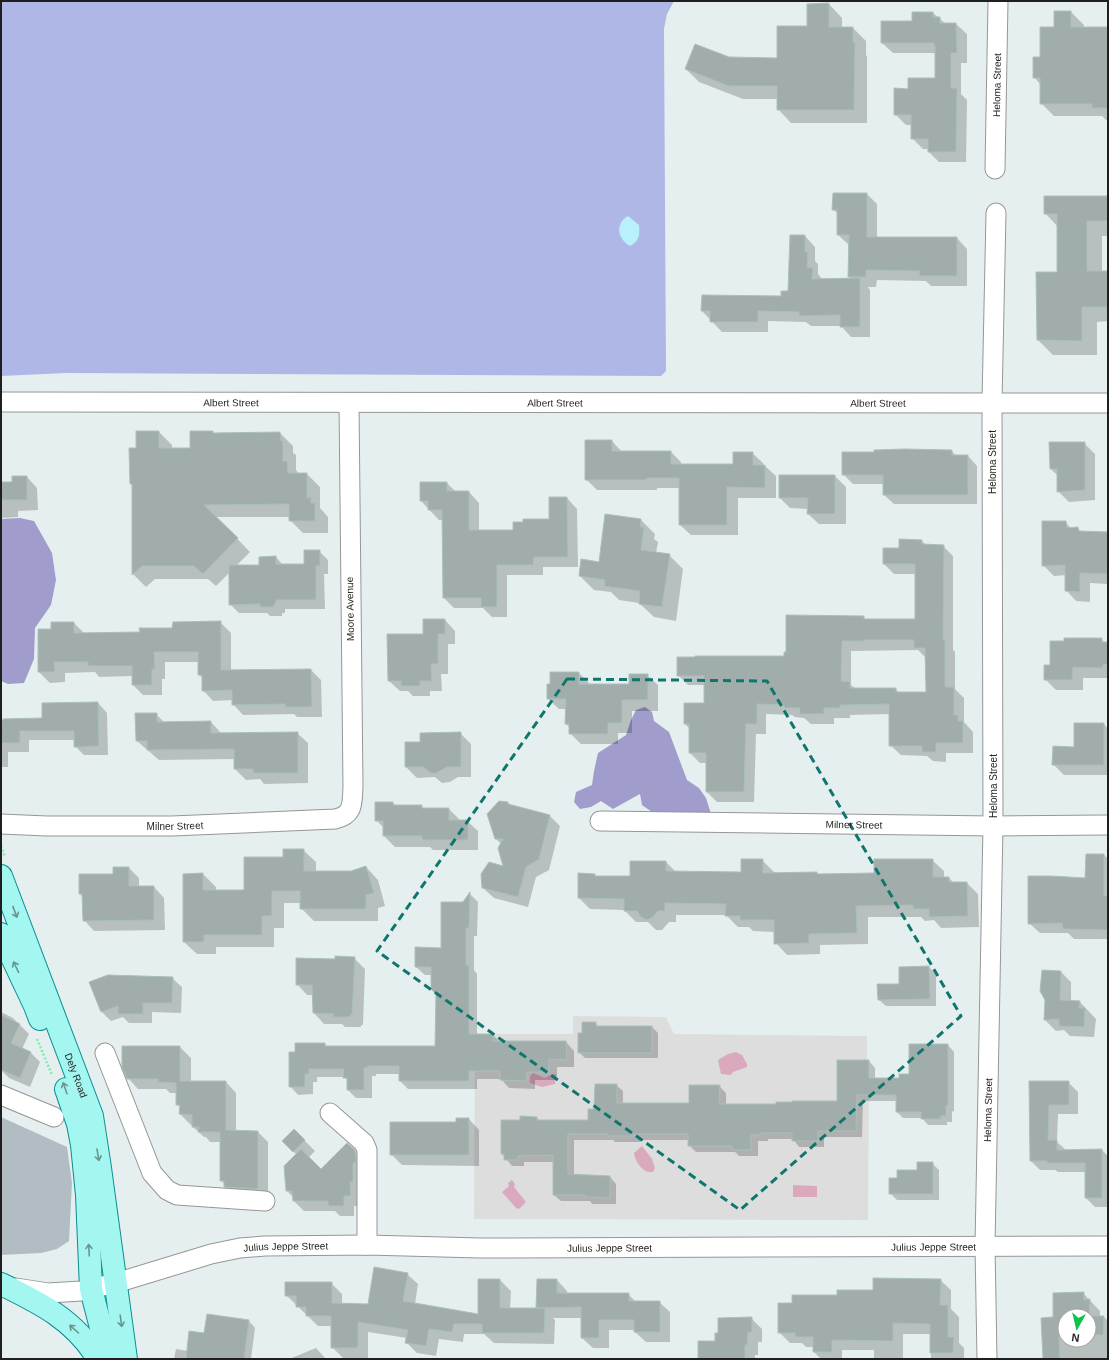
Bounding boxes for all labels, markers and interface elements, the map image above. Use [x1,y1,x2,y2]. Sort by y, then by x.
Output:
street label: Heloma Street [990,53,1003,117]
street label: Albert Street [203,397,259,408]
street label: Albert Street [527,397,583,408]
street label: Albert Street [850,397,906,408]
street label: Heloma Street [987,430,998,494]
street label: Moore Avenue [344,576,356,641]
street label: Heloma Street [988,754,999,818]
street label: Milner Street [826,818,883,830]
street label: Milner Street [147,819,204,832]
one-way arrow [11,906,19,918]
one-way arrow [12,962,19,974]
street label: Dely Road [63,1051,90,1099]
street label: Heloma Street [981,1078,994,1142]
one-way arrow [61,1082,69,1094]
one-way arrow [94,1148,102,1161]
street label: Julius Jeppe Street [243,1240,328,1253]
street label: Julius Jeppe Street [891,1241,976,1252]
street label: Julius Jeppe Street [567,1242,652,1253]
one-way arrow [86,1244,93,1257]
north arrow [1057,1308,1097,1348]
one-way arrow [117,1314,125,1327]
one-way arrow [69,1324,79,1333]
text: N [1071,1331,1080,1344]

